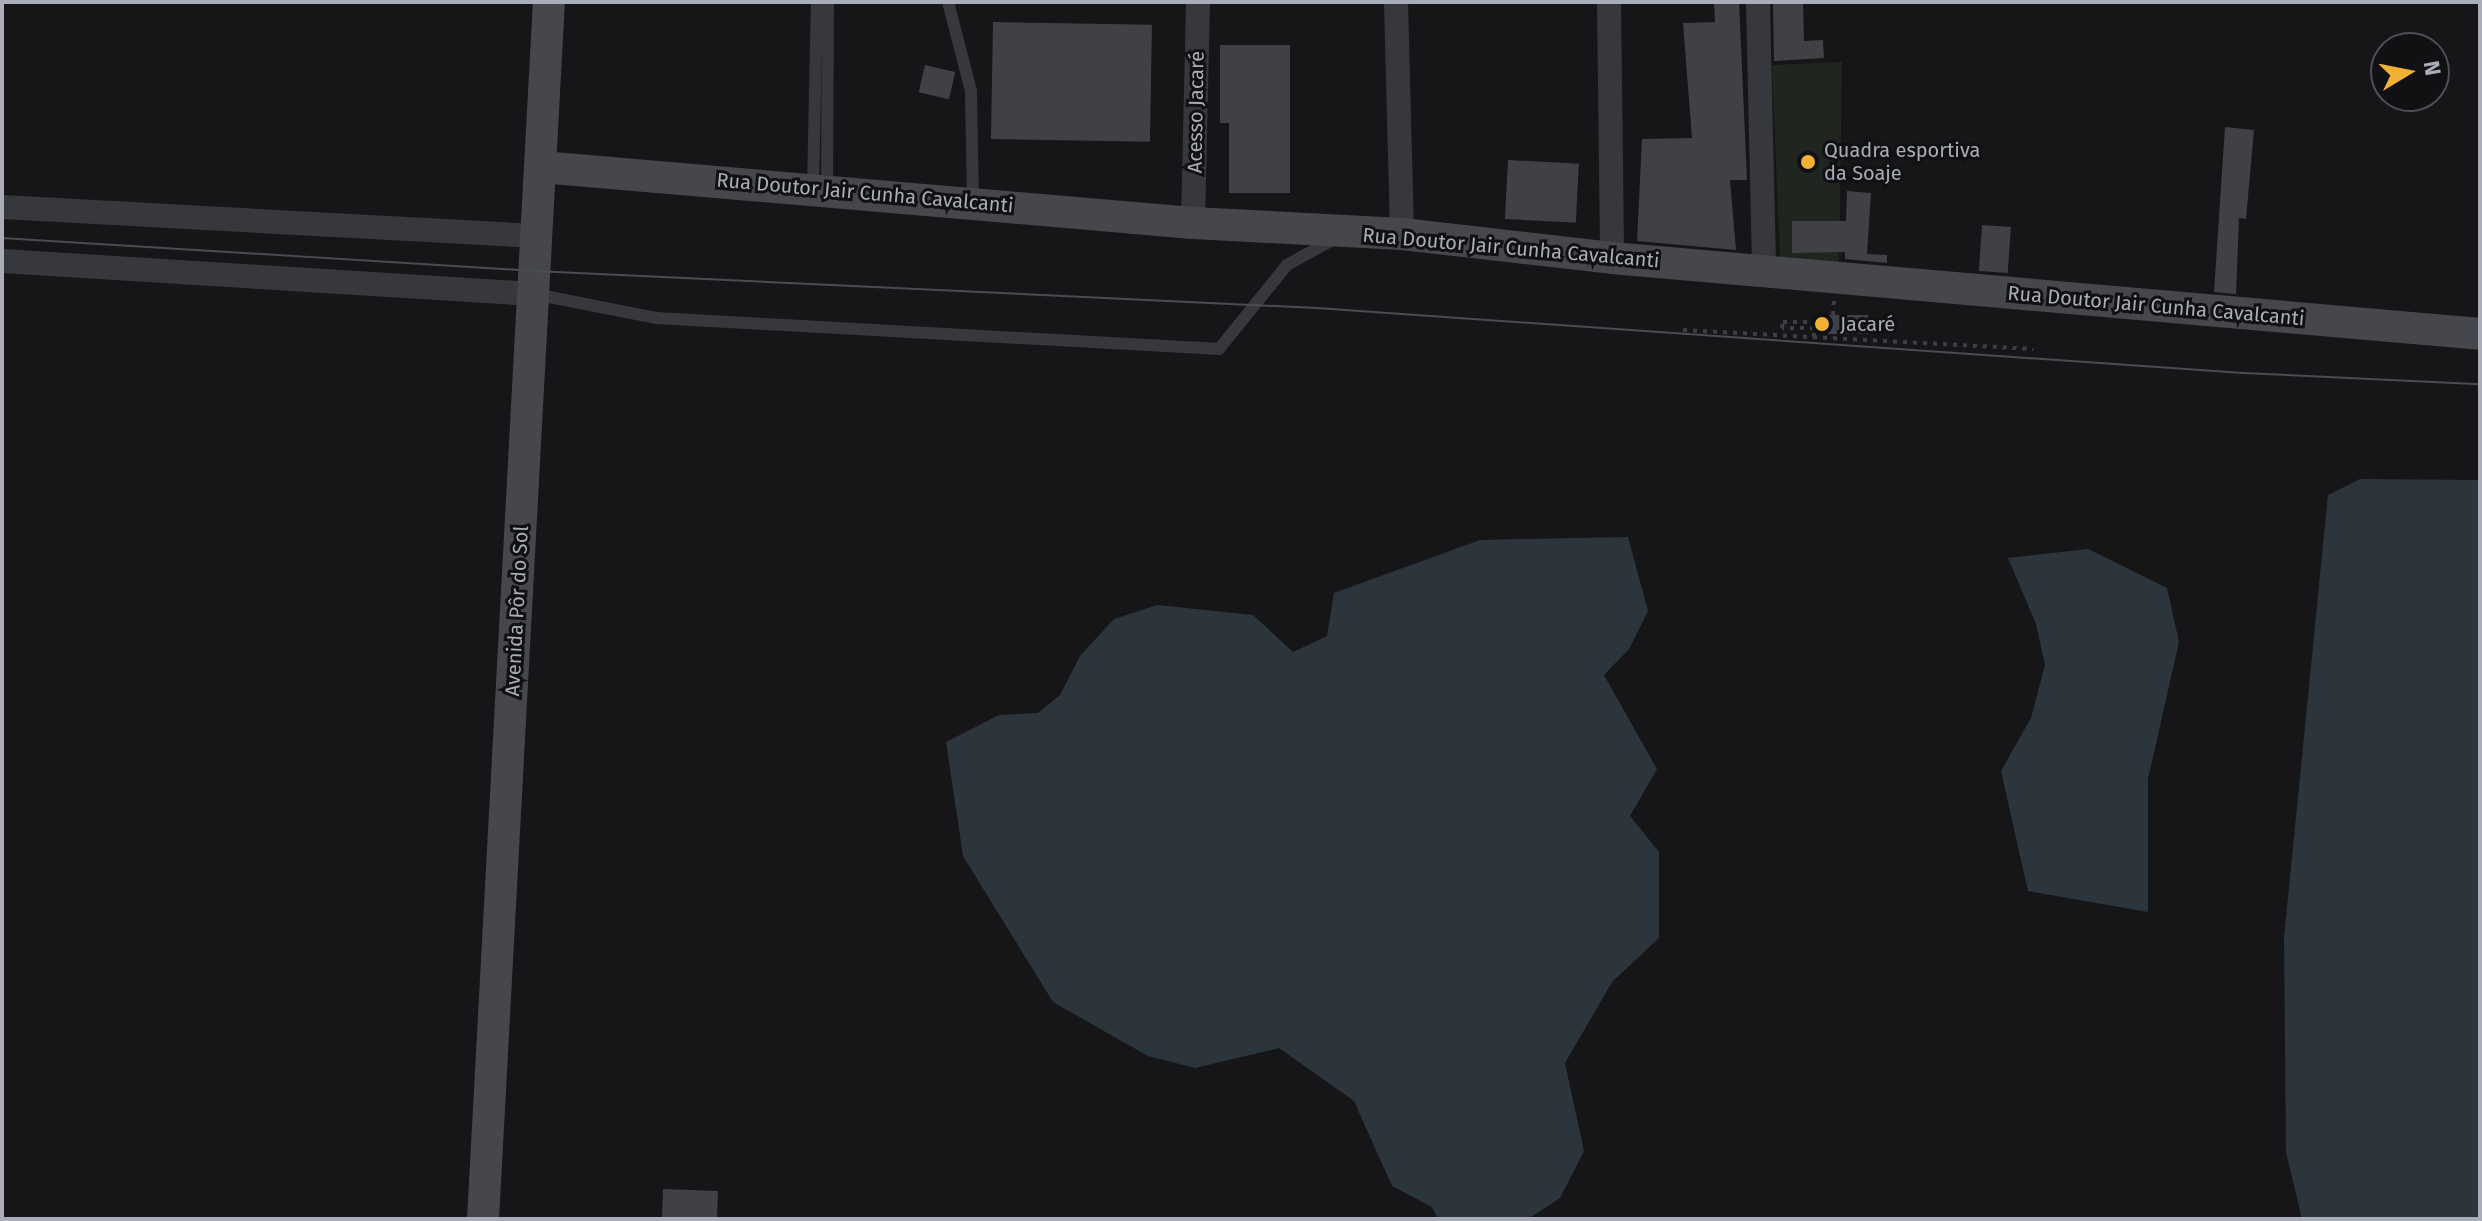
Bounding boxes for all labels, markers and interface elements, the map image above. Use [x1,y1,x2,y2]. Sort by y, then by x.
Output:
north arrow [2370,32,2450,112]
street label: Acesso Jacaré [1183,51,1209,173]
text: N [2418,59,2447,78]
place label: Quadra esportiva da Soaje [1824,138,1980,185]
marker: Quadra esportiva da Soaje [1799,153,1817,171]
street label: Rua Doutor Jair Cunha Cavalcanti [716,168,1014,218]
street label: Rua Doutor Jair Cunha Cavalcanti [1362,223,1660,273]
street label: Rua Doutor Jair Cunha Cavalcanti [2007,281,2305,331]
place label: Jacaré [1840,312,1895,336]
marker: Jacaré [1811,313,1833,335]
street label: Avenida Pôr do Sol [501,525,533,697]

